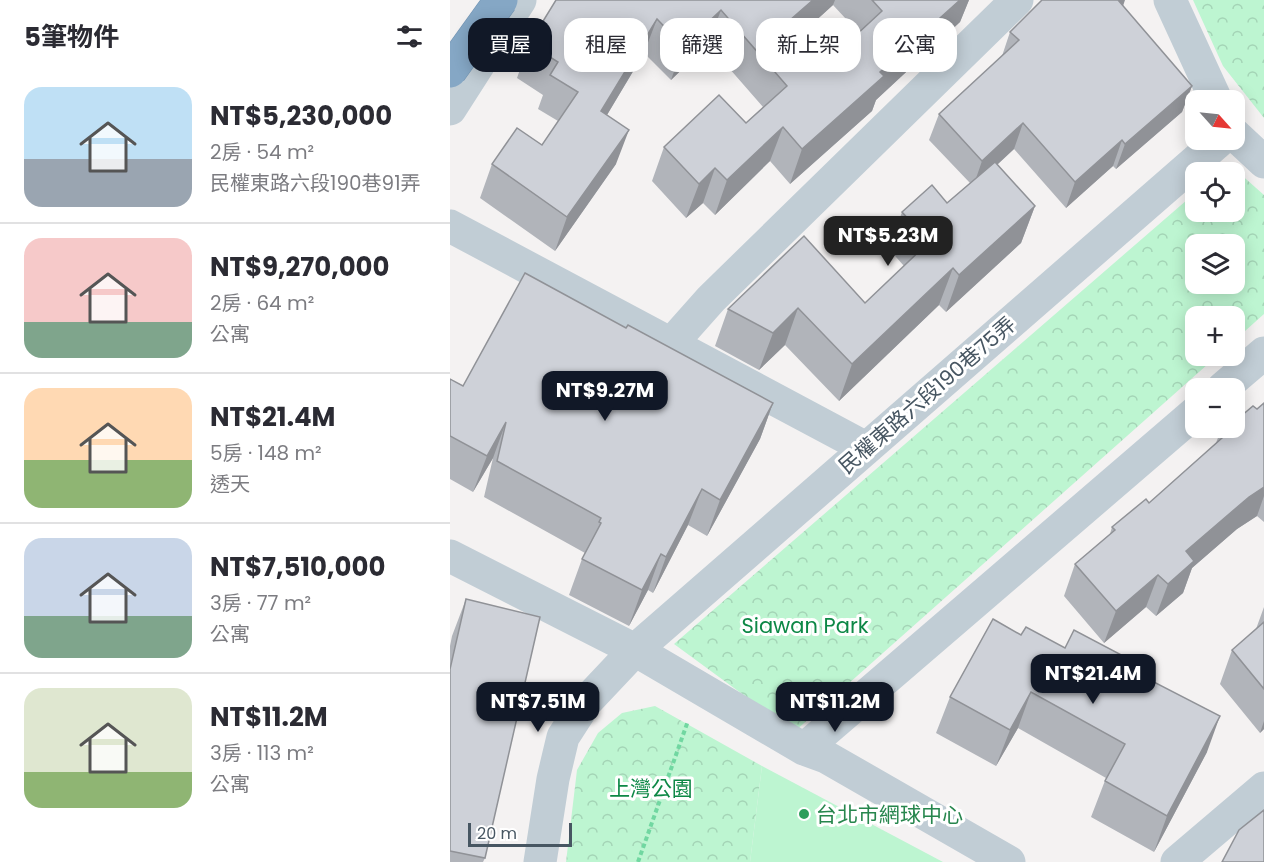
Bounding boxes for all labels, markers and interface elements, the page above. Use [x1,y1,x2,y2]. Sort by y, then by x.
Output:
chip: 買屋 [468,18,552,72]
chip: 租屋 [564,18,648,72]
chip: 篩選 [660,18,744,72]
chip: 新上架 [756,18,861,72]
chip: 公寓 [873,18,957,72]
text: 5筆物件 [24,19,119,55]
icon: filters [393,20,426,53]
north arrow [1185,90,1245,150]
map controls [1185,90,1245,438]
text: NT$5,230,000 [210,98,392,134]
icon: home [72,111,144,183]
text: 2房 · 54 m² [210,138,314,166]
button: locate [1185,162,1245,222]
text: 民權東路六段190巷91弄 [210,169,421,197]
pin: NT$5.23M [826,216,950,267]
text: NT$5.23M [838,221,938,249]
button: layers [1185,234,1245,294]
text: NT$9,270,000 [210,249,390,285]
icon: home [72,262,144,334]
text: 2房 · 64 m² [210,289,314,317]
button: + [1185,306,1245,366]
street label: 民權東路六段190巷75弄 [832,310,1022,480]
text: 公寓 [210,320,250,348]
pin: NT$9.27M [543,371,667,422]
text: NT$9.27M [556,376,654,404]
button: − [1185,378,1245,438]
text: NT$21.4M [210,399,335,435]
icon: home [72,412,144,484]
text: 5房 · 148 m² [210,439,322,467]
text: 透天 [210,470,250,498]
text: NT$7,510,000 [210,549,385,585]
icon: home [72,562,144,634]
text: 3房 · 77 m² [210,589,311,617]
park label: Siawan Park [741,611,869,640]
text: 公寓 [210,620,250,648]
pin: NT$21.4M [1031,654,1155,705]
text: NT$21.4M [1045,659,1141,687]
pin: NT$7.51M [476,682,600,733]
pin: NT$11.2M [773,682,897,733]
text: NT$7.51M [490,687,586,715]
text: NT$11.2M [790,687,880,715]
text: NT$11.2M [210,699,328,735]
icon: home [72,712,144,784]
text: 3房 · 113 m² [210,739,314,767]
text: 公寓 [210,770,250,798]
park label: 上灣公園 [609,774,693,803]
place label: 台北市網球中心 [816,800,963,829]
marker: 台北市網球中心 [797,807,811,821]
scale bar [468,820,572,848]
text: 20 m [477,822,517,845]

